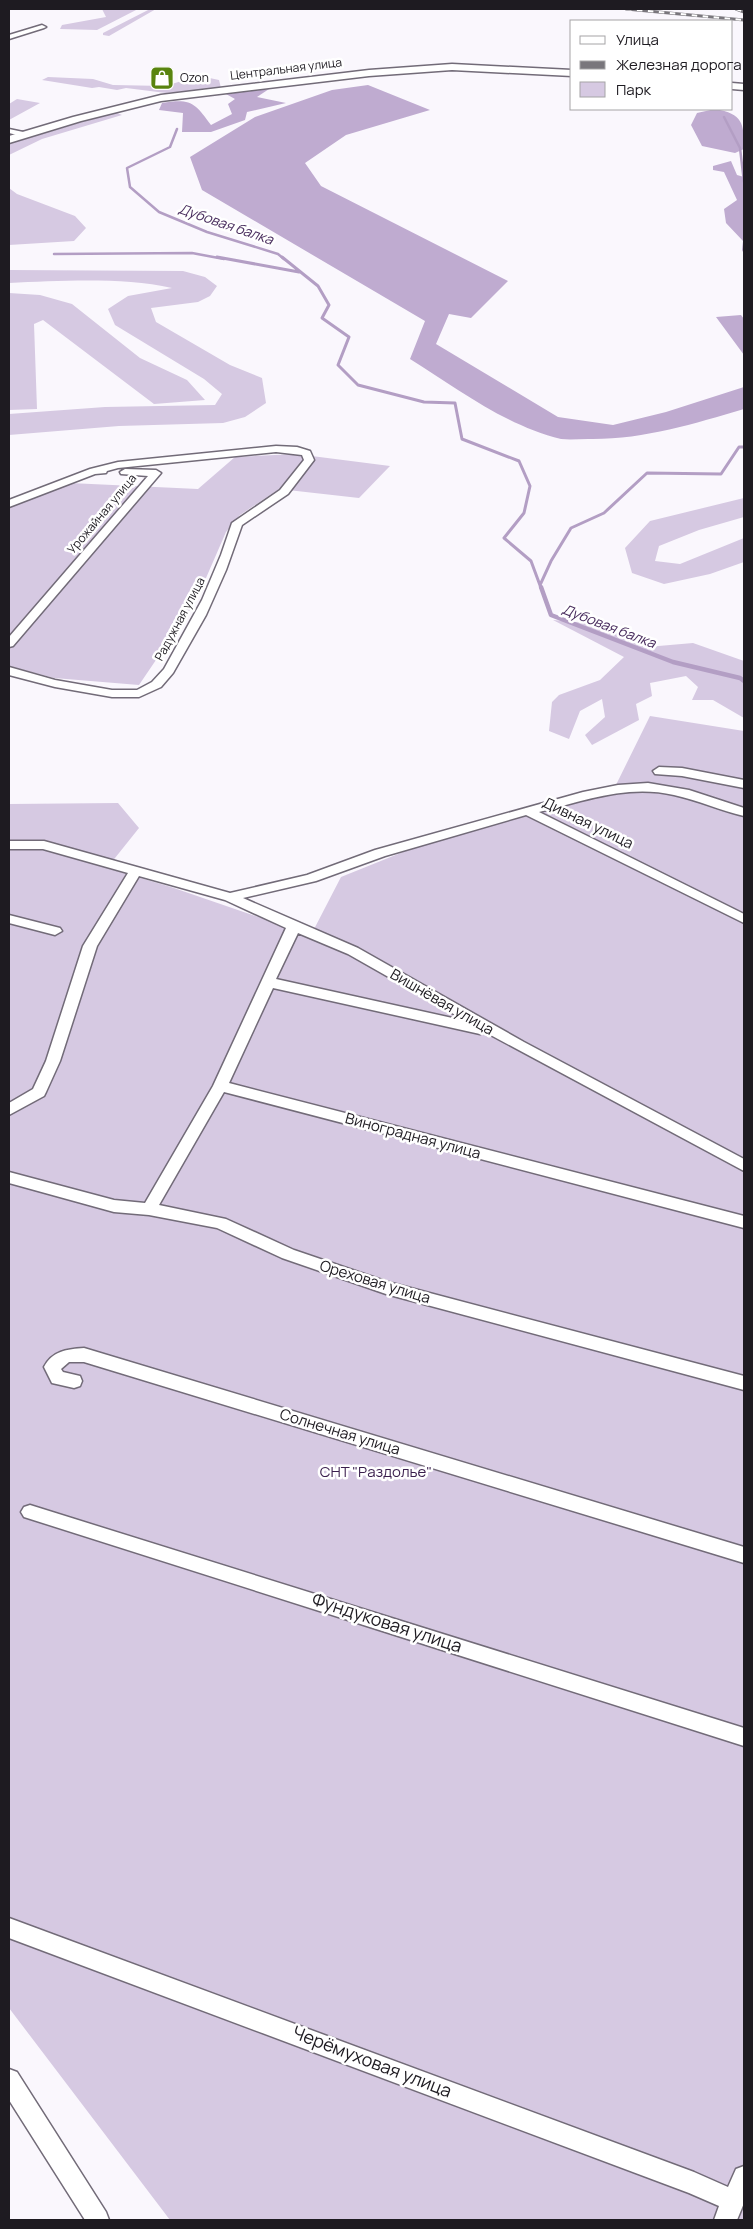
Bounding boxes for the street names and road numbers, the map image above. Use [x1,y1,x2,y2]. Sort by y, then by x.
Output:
street label: Центральная улица [229,53,343,84]
street label: Урожайная улица [63,470,140,557]
street label: Радужная улица [150,574,209,664]
street label: Дивная улица [539,792,637,854]
street label: Вишнёвая улица [386,963,498,1040]
street label: Виноградная улица [343,1107,483,1164]
street label: Ореховая улица [317,1255,433,1308]
street label: Солнечная улица [277,1403,403,1460]
street label: Фундуковая улица [309,1586,465,1658]
street label: Черёмуховая улица [289,2020,455,2103]

